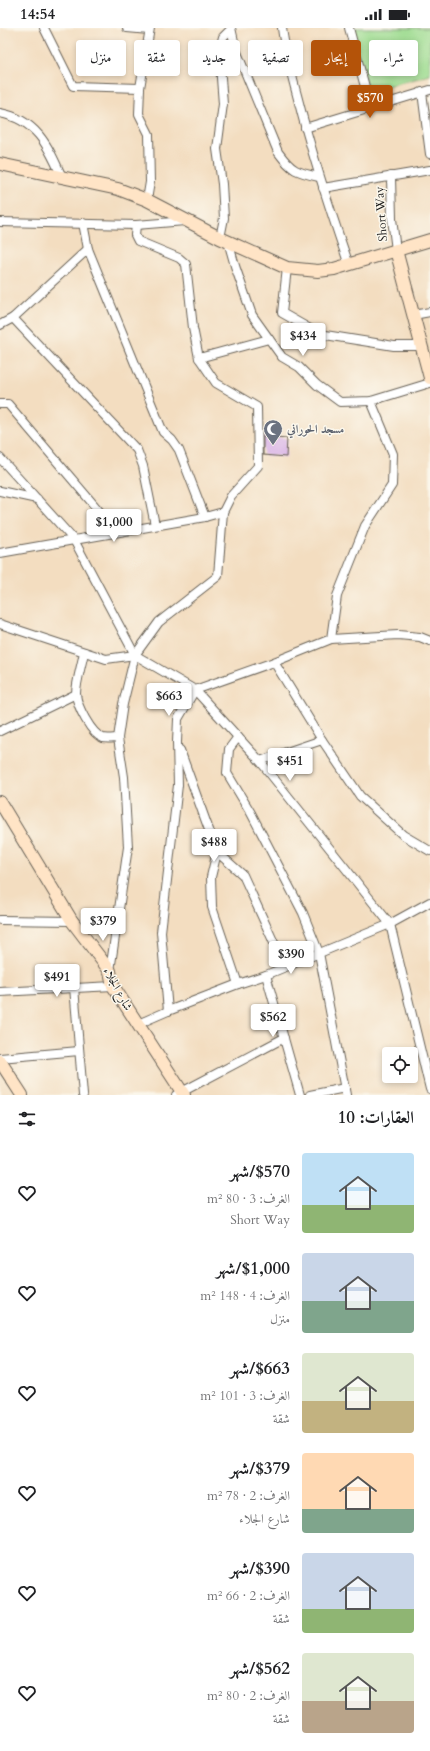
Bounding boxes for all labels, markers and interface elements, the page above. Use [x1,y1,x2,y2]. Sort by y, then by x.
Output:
text: 14:54 [20,4,55,24]
chip: منزل [76,40,126,76]
chip: شقة [134,40,180,76]
chip: جديد [188,40,240,76]
chip: تصفية [248,40,303,76]
chip: إيجار [311,40,361,76]
chip: شراء [369,40,418,76]
pin: $570 [346,85,394,119]
text: $570 [357,89,383,107]
street label: Short Way [371,185,391,242]
pin: $434 [279,323,327,357]
text: $434 [290,327,316,345]
mosque icon: مسجد الحوراني [262,418,284,446]
place label: مسجد الحوراني [286,421,345,439]
pin: $1,000 [81,509,147,543]
text: $1,000 [95,513,133,531]
pin: $663 [145,683,193,717]
text: $663 [156,687,182,705]
pin: $451 [266,748,314,782]
text: $451 [277,752,303,770]
pin: $488 [190,829,238,863]
text: $488 [201,833,227,851]
pin: $379 [79,908,127,942]
text: $379 [90,912,116,930]
pin: $390 [267,941,315,975]
text: $390 [278,945,304,963]
pin: $491 [33,964,81,998]
street label: شارع الجلاء [97,965,136,1015]
text: $491 [44,968,70,986]
pin: $562 [249,1004,297,1038]
text: $562 [260,1008,286,1026]
map controls [382,1047,418,1083]
button: locate [382,1047,418,1083]
text: العقارات: 10 [338,1106,414,1129]
icon: filters [16,1108,38,1130]
text: $570/شهر [230,1160,290,1183]
icon: home [334,1169,382,1217]
icon: heart [16,1182,38,1204]
text: الغرف: 3 · 80 m² [207,1190,290,1208]
text: Short Way [230,1211,290,1229]
text: $1,000/شهر [216,1257,290,1280]
icon: home [334,1269,382,1317]
icon: heart [16,1282,38,1304]
text: الغرف: 4 · 148 m² [200,1287,290,1305]
text: منزل [270,1310,290,1328]
text: $663/شهر [230,1357,290,1380]
icon: home [334,1369,382,1417]
icon: heart [16,1382,38,1404]
text: الغرف: 3 · 101 m² [200,1387,290,1405]
text: شقة [273,1410,290,1428]
text: $379/شهر [230,1457,290,1480]
icon: home [334,1469,382,1517]
icon: heart [16,1482,38,1504]
text: الغرف: 2 · 78 m² [207,1487,290,1505]
text: شارع الجلاء [239,1510,290,1528]
text: $390/شهر [230,1557,290,1580]
icon: home [334,1569,382,1617]
icon: heart [16,1582,38,1604]
text: الغرف: 2 · 66 m² [207,1587,290,1605]
text: شقة [273,1610,290,1628]
text: $562/شهر [230,1657,290,1680]
icon: home [334,1669,382,1717]
icon: heart [16,1682,38,1704]
text: الغرف: 2 · 80 m² [207,1687,290,1705]
text: شقة [273,1710,290,1728]

